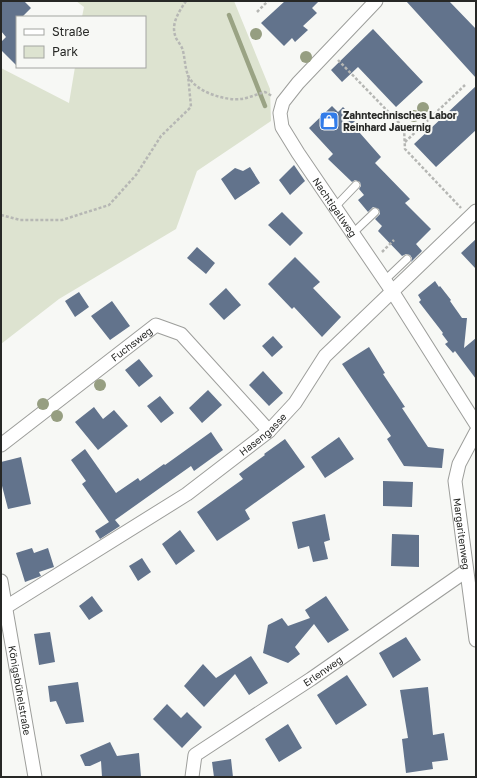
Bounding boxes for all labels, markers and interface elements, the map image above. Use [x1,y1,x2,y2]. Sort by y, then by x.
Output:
legend [16,16,146,68]
text: Straße [52,24,90,39]
text: Park [52,44,78,59]
place label: Zahntechnisches Labor Reinhard Jauernig [343,109,457,133]
shop icon: Zahntechnisches Labor Reinhard Jauernig [318,110,340,132]
street label: Nachtigallweg [310,175,359,239]
street label: Fuchsweg [108,324,154,364]
street label: Hasengasse [237,410,289,458]
street label: Margaritenweg [451,497,473,570]
street label: Königsbühelstraße [6,645,34,736]
street label: Erlenweg [301,653,344,689]

